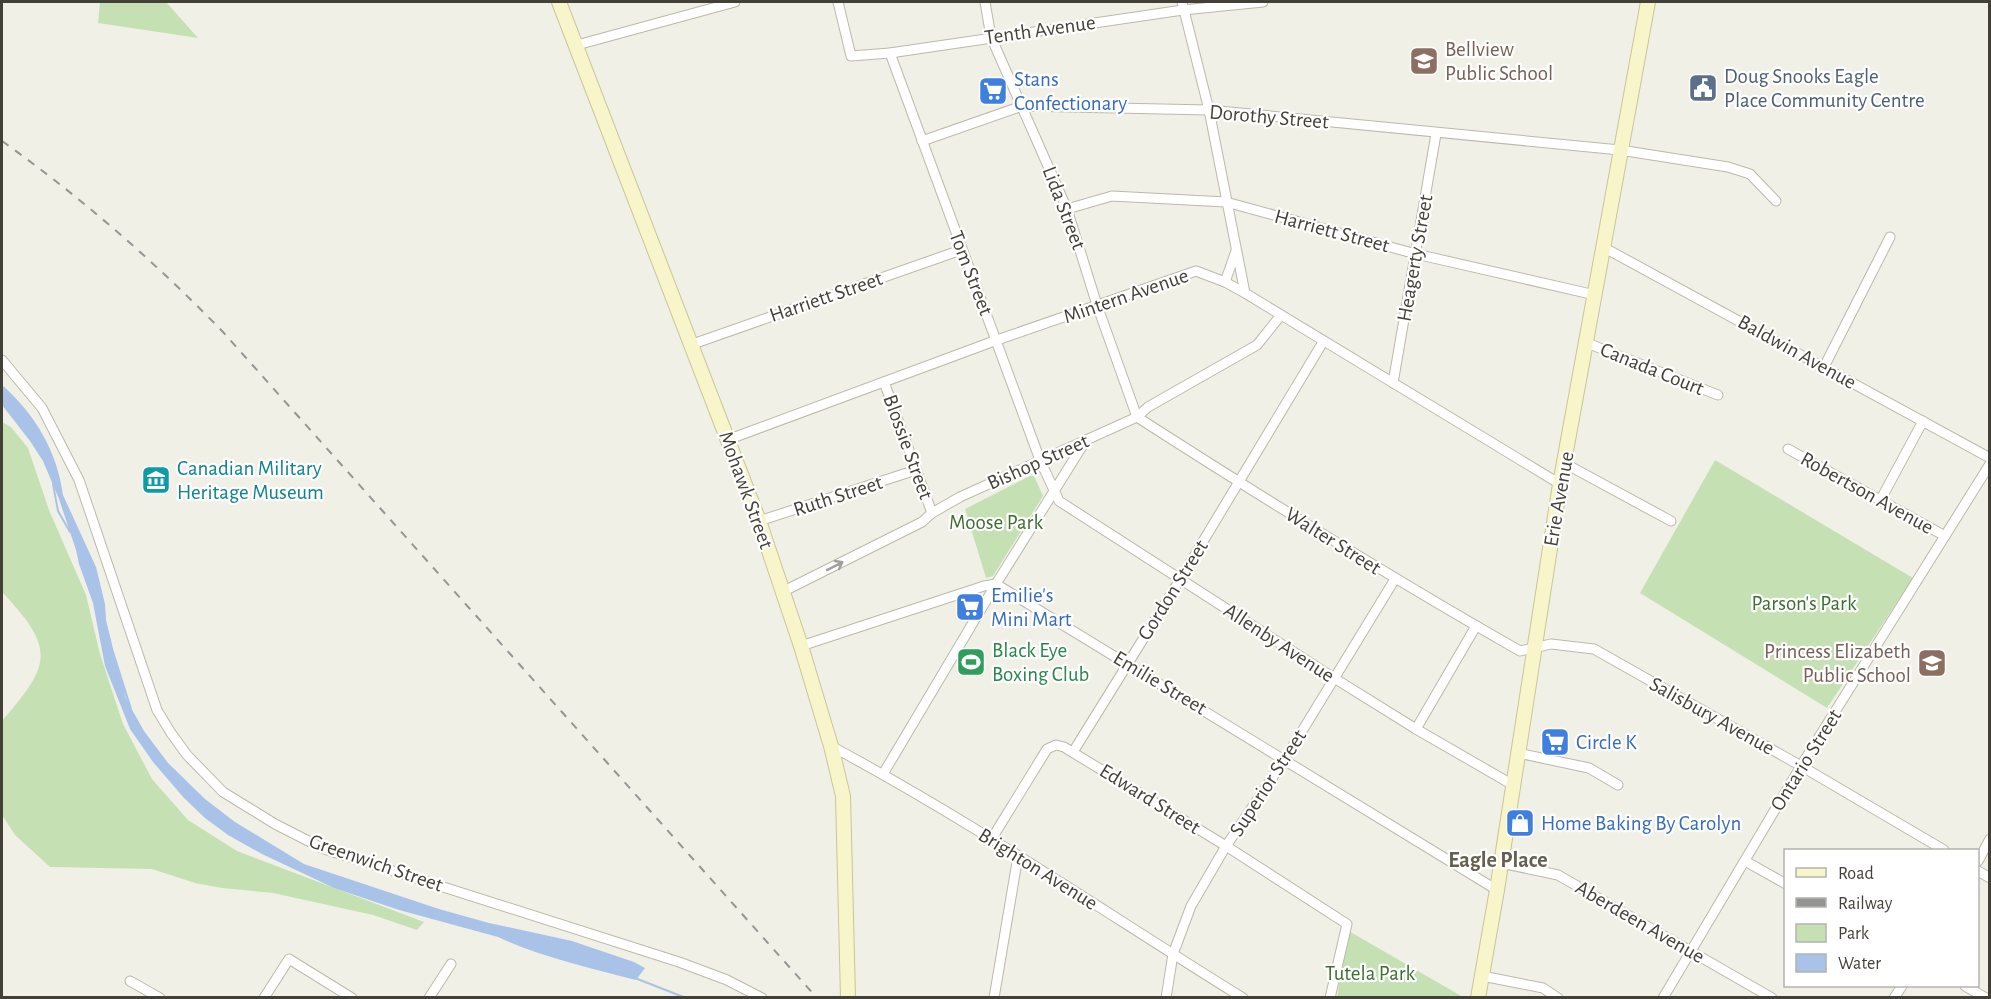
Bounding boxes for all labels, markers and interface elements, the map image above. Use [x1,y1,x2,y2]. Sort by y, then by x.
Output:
street label: Tenth Avenue [983,12,1097,48]
place label: Bellview Public School [1445,39,1553,84]
school or university icon: Bellview Public School [1408,45,1440,77]
place label: Doug Snooks Eagle Place Community Centre [1724,66,1925,111]
place label: Stans Confectionary [1014,69,1127,114]
public building icon: Doug Snooks Eagle Place Community Centre [1687,72,1719,104]
supermarket icon: Stans Confectionary [977,75,1009,107]
street label: Dorothy Street [1208,101,1330,133]
street label: Lida Street [1039,163,1090,253]
street label: Heagerty Street [1393,193,1437,323]
street label: Harriett Street [1272,206,1392,256]
street label: Tom Street [945,228,997,318]
street label: Mintern Avenue [1061,265,1191,327]
street label: Harriett Street [767,268,886,326]
street label: Baldwin Avenue [1734,311,1860,393]
street label: Canada Court [1597,339,1707,399]
street label: Blossie Street [879,392,937,503]
street label: Mohawk Street [715,428,777,552]
street label: Bishop Street [984,430,1092,494]
street label: Robertson Avenue [1797,448,1937,538]
street label: Erie Avenue [1540,450,1578,548]
place label: Canadian Military Heritage Museum [177,458,324,503]
museum icon: Canadian Military Heritage Museum [140,464,172,496]
street label: Ruth Street [791,472,885,520]
street label: Walter Street [1282,503,1385,579]
park label: Moose Park [949,512,1043,533]
street label: Gordon Street [1134,536,1212,644]
one-way arrow [825,560,843,571]
place label: Emilie's Mini Mart [991,585,1072,630]
supermarket icon: Emilie's Mini Mart [954,591,986,623]
park label: Parson's Park [1752,593,1857,614]
street label: Allenby Avenue [1220,600,1338,686]
place label: Black Eye Boxing Club [992,640,1089,685]
place label: Princess Elizabeth Public School [1764,641,1911,686]
sports icon: Black Eye Boxing Club [955,646,987,678]
street label: Emilie Street [1110,647,1211,719]
school or university icon: Princess Elizabeth Public School [1916,647,1948,679]
street label: Salisbury Avenue [1646,673,1778,759]
street label: Ontario Street [1767,705,1846,815]
street label: Superior Street [1226,726,1310,840]
supermarket icon: Circle K [1539,726,1571,758]
place label: Circle K [1576,732,1637,753]
street label: Edward Street [1096,760,1204,838]
shop icon: Home Baking By Carolyn [1504,807,1536,839]
place label: Home Baking By Carolyn [1541,813,1741,834]
street label: Brighton Avenue [975,824,1101,914]
street label: Greenwich Street [306,830,446,896]
district label: Eagle Place [1448,849,1548,871]
legend [1784,849,1979,987]
text: Road [1838,865,1874,883]
street label: Aberdeen Avenue [1572,877,1708,967]
text: Railway [1838,895,1893,913]
text: Park [1838,925,1870,943]
text: Water [1838,955,1881,973]
park label: Tutela Park [1325,963,1415,984]

